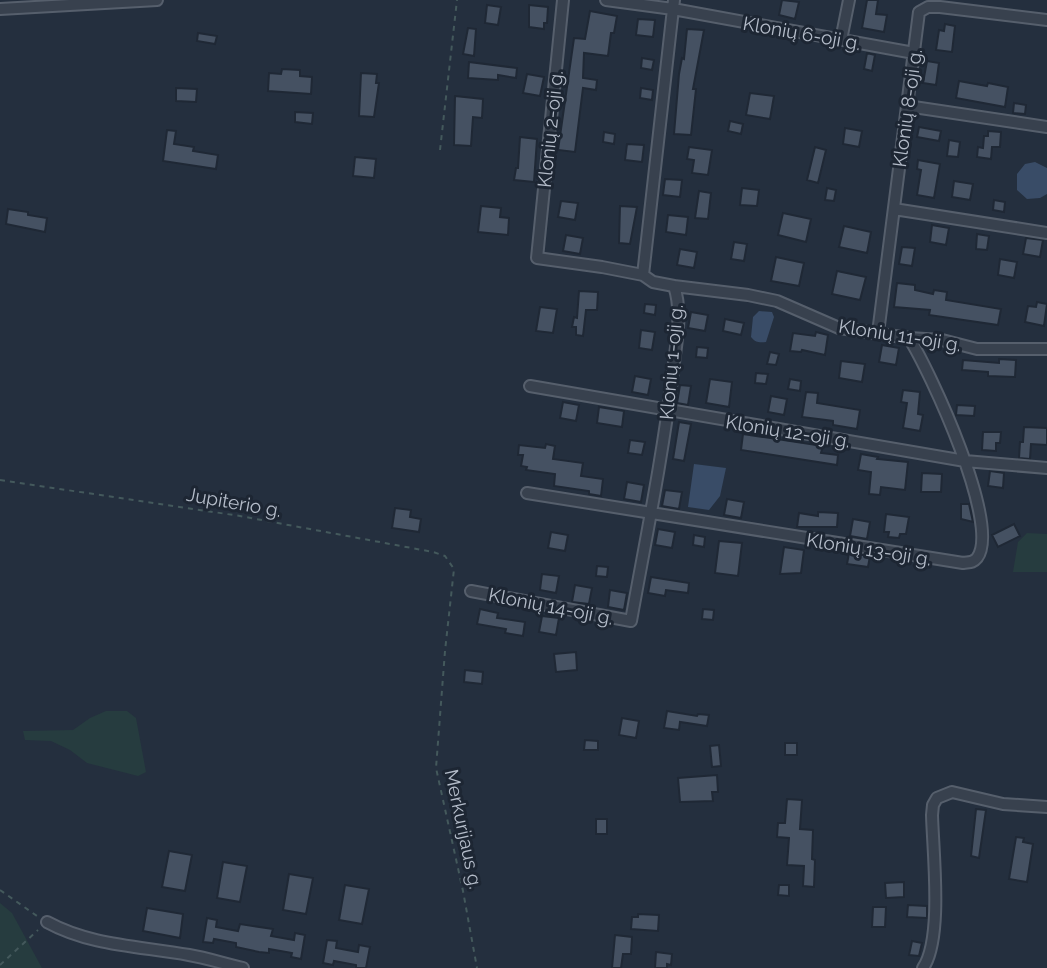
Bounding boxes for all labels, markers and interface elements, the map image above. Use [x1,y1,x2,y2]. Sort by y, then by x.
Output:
street label: Klonių 6-oji g. [741,12,863,54]
street label: Klonių 8-oji g. [888,47,926,169]
street label: Klonių 2-oji g. [533,69,567,189]
street label: Klonių 1-oji g. [655,303,687,421]
street label: Klonių 11-oji g. [837,314,963,356]
street label: Klonių 12-oji g. [724,410,852,452]
street label: Jupiterio g. [185,483,283,521]
street label: Klonių 13-oji g. [805,528,933,570]
street label: Klonių 14-oji g. [487,583,615,629]
street label: Merkurijaus g. [441,767,487,891]

